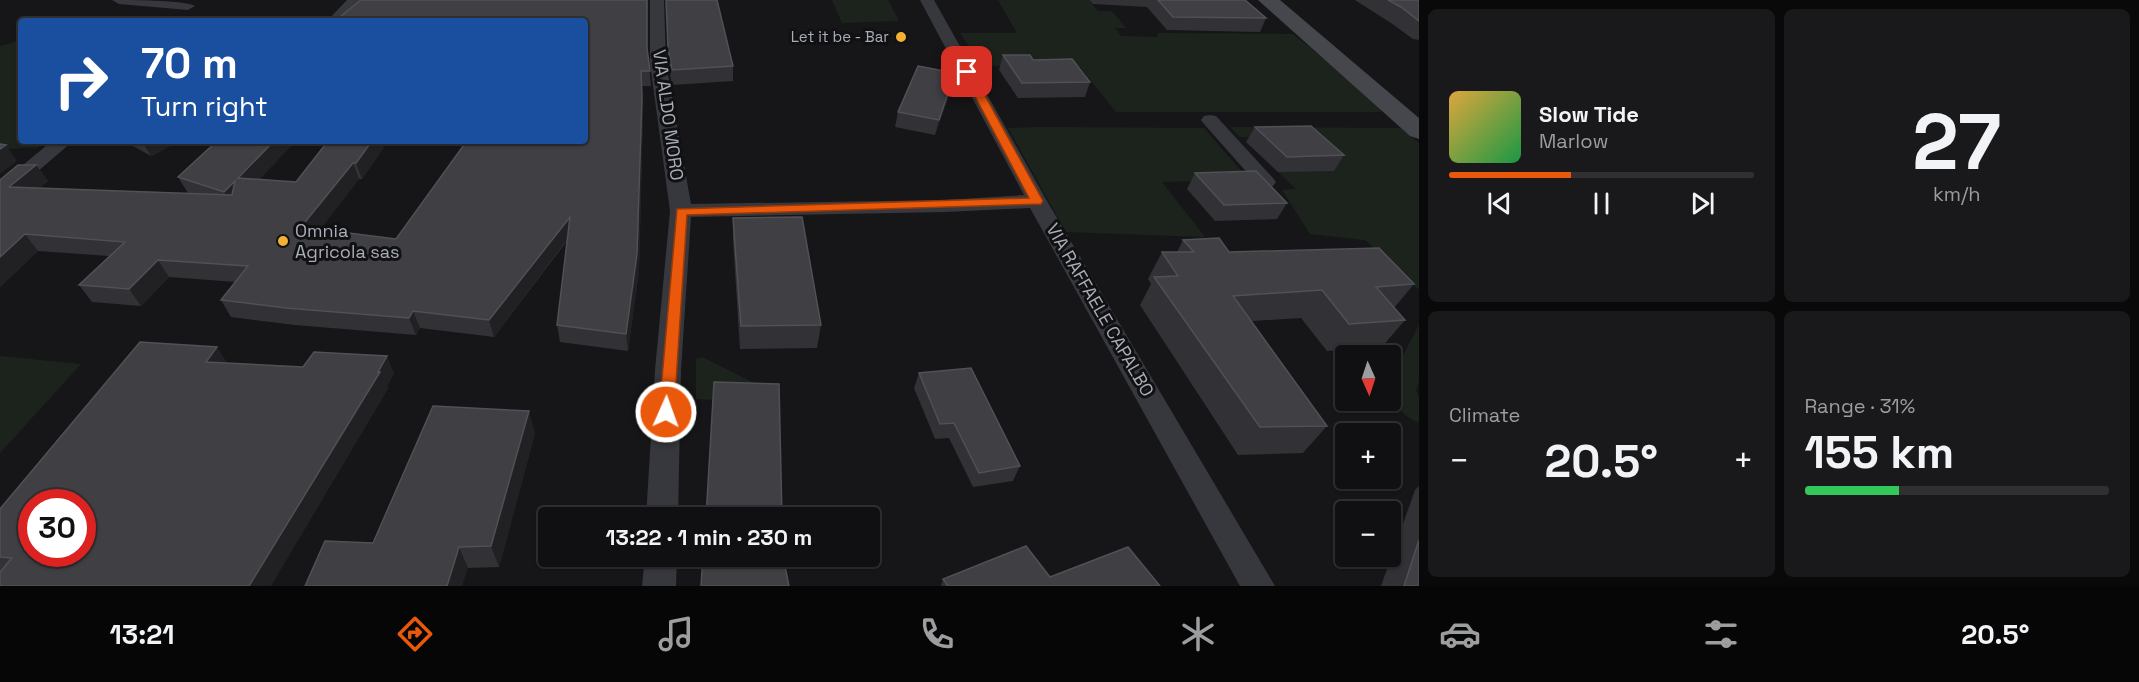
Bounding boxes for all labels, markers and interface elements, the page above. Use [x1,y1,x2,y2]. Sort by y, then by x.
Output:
place label: Let it be - Bar [791,27,889,46]
marker: Let it be - Bar [894,30,908,44]
text: 70 m [141,37,238,90]
icon: right [42,42,120,120]
pin [941,46,992,97]
street label: VIA ALDO MORO [648,48,689,182]
icon: arrive [950,55,983,88]
text: Turn right [141,89,268,124]
text: 27 [1912,92,2001,192]
text: Slow Tide [1539,100,1639,128]
text: Marlow [1539,128,1608,154]
text: km/h [1933,181,1981,207]
icon: previous [1483,187,1516,220]
icon: pause [1585,187,1618,220]
icon: next [1686,187,1719,220]
place label: Omnia Agricola sas [295,219,400,263]
street label: VIA RAFFAELE CAPALBO [1041,219,1159,401]
marker: Omnia Agricola sas [276,234,290,248]
north arrow [1335,345,1401,411]
map controls [1335,345,1401,567]
position arrow [634,380,698,444]
text: Range · 31% [1805,393,1915,419]
text: Climate [1449,402,1520,428]
button: + [1335,423,1401,489]
text: 155 km [1805,424,1954,481]
text: 20.5° [1545,433,1658,490]
text: − [1449,440,1469,482]
text: + [1733,440,1754,482]
speed limit sign: 30 [18,489,96,567]
button: − [1335,501,1401,567]
text: 13:22 · 1 min · 230 m [606,523,812,551]
icon: directions [394,613,436,655]
icon: music [655,613,697,655]
icon: phone [916,613,958,655]
icon: climate [1177,613,1219,655]
icon: car [1439,613,1481,655]
icon: filters [1700,613,1742,655]
text: 13:21 [110,617,175,652]
text: 20.5° [1961,617,2029,652]

